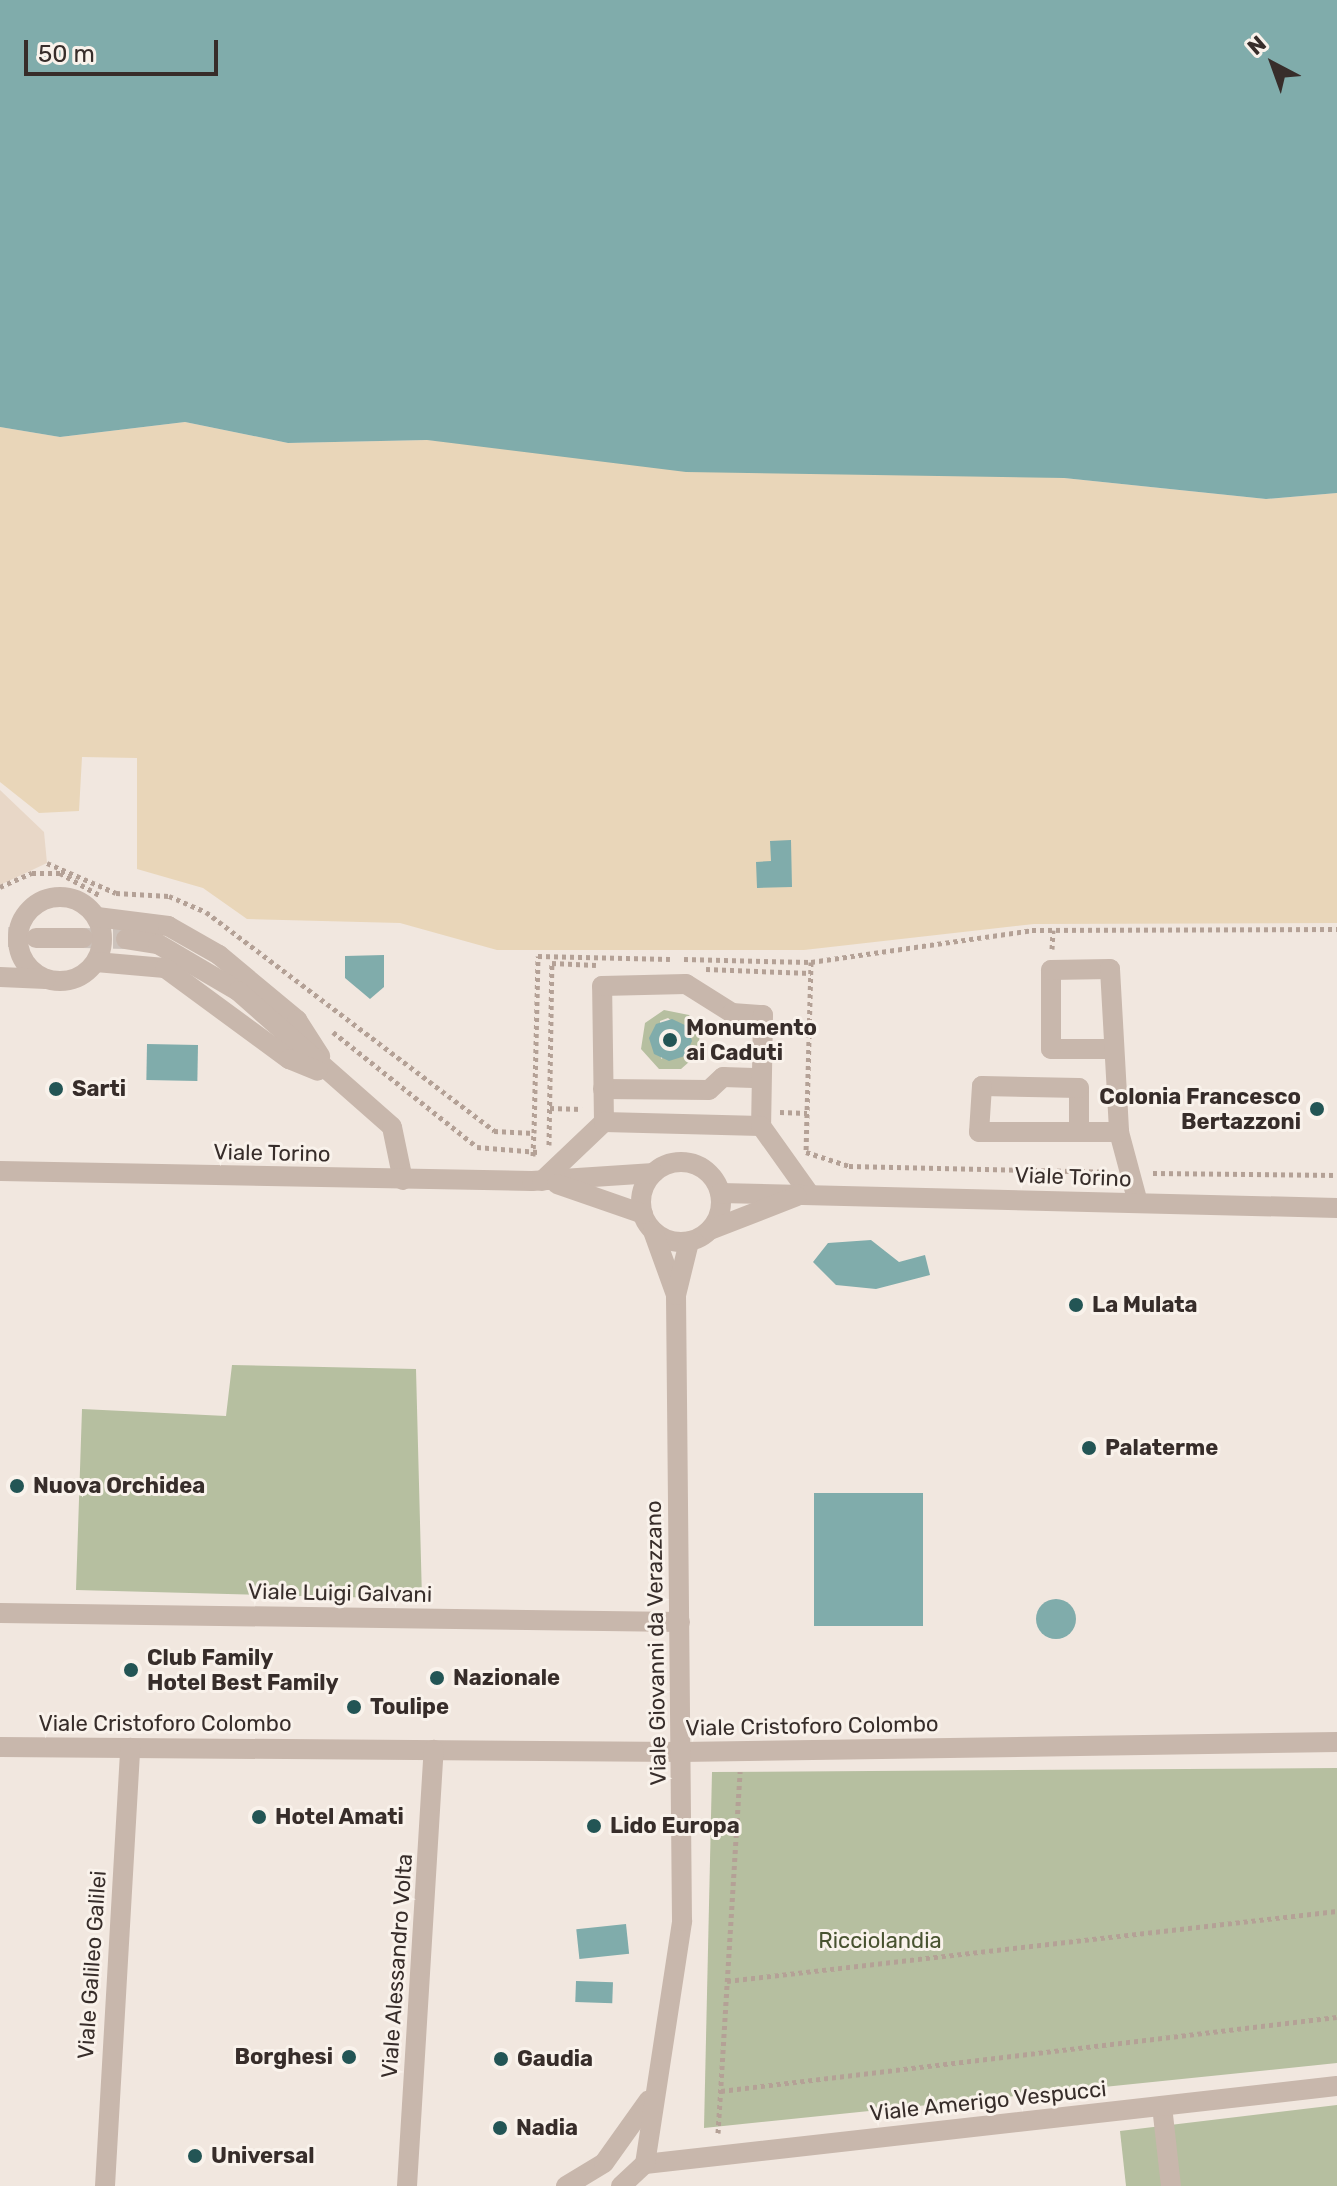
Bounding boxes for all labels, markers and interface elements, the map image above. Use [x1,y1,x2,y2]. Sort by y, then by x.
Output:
scale bar [28,24,222,74]
north arrow [1233,24,1313,104]
text: N [1242,30,1272,61]
text: 50 m [38,40,95,68]
place label: Monumento ai Caduti [686,1014,817,1066]
marker: Monumento ai Caduti [661,1031,679,1049]
place label: Sarti [72,1076,126,1102]
marker: Sarti [47,1080,65,1098]
place label: Colonia Francesco Bertazzoni [1099,1083,1301,1134]
marker: Colonia Francesco Bertazzoni [1308,1100,1326,1118]
street label: Viale Torino [213,1139,331,1167]
street label: Viale Torino [1014,1162,1132,1192]
place label: La Mulata [1092,1292,1198,1318]
marker: La Mulata [1067,1296,1085,1314]
place label: Palaterme [1105,1435,1218,1461]
marker: Palaterme [1080,1439,1098,1457]
place label: Nuova Orchidea [33,1473,205,1499]
marker: Nuova Orchidea [8,1477,26,1495]
street label: Viale Giovanni da Verazzano [640,1500,672,1786]
street label: Viale Luigi Galvani [248,1578,432,1608]
place label: Club Family Hotel Best Family [147,1644,339,1696]
marker: Club Family Hotel Best Family [122,1661,140,1679]
place label: Nazionale [453,1665,560,1691]
marker: Nazionale [428,1669,446,1687]
place label: Toulipe [370,1694,449,1720]
marker: Toulipe [345,1698,363,1716]
street label: Viale Cristoforo Colombo [38,1711,292,1737]
street label: Viale Cristoforo Colombo [685,1711,939,1741]
place label: Hotel Amati [275,1804,404,1830]
marker: Hotel Amati [250,1808,268,1826]
place label: Lido Europa [610,1813,740,1839]
marker: Lido Europa [585,1817,603,1835]
street label: Viale Alessandro Volta [376,1852,418,2080]
street label: Viale Galileo Galilei [72,1870,112,2060]
park label: Ricciolandia [818,1928,942,1954]
place label: Borghesi [234,2044,333,2070]
place label: Gaudia [517,2046,593,2072]
marker: Borghesi [340,2048,358,2066]
marker: Gaudia [492,2050,510,2068]
street label: Viale Amerigo Vespucci [868,2075,1108,2127]
place label: Nadia [516,2115,578,2141]
marker: Nadia [491,2119,509,2137]
place label: Universal [211,2143,315,2169]
marker: Universal [186,2147,204,2165]

